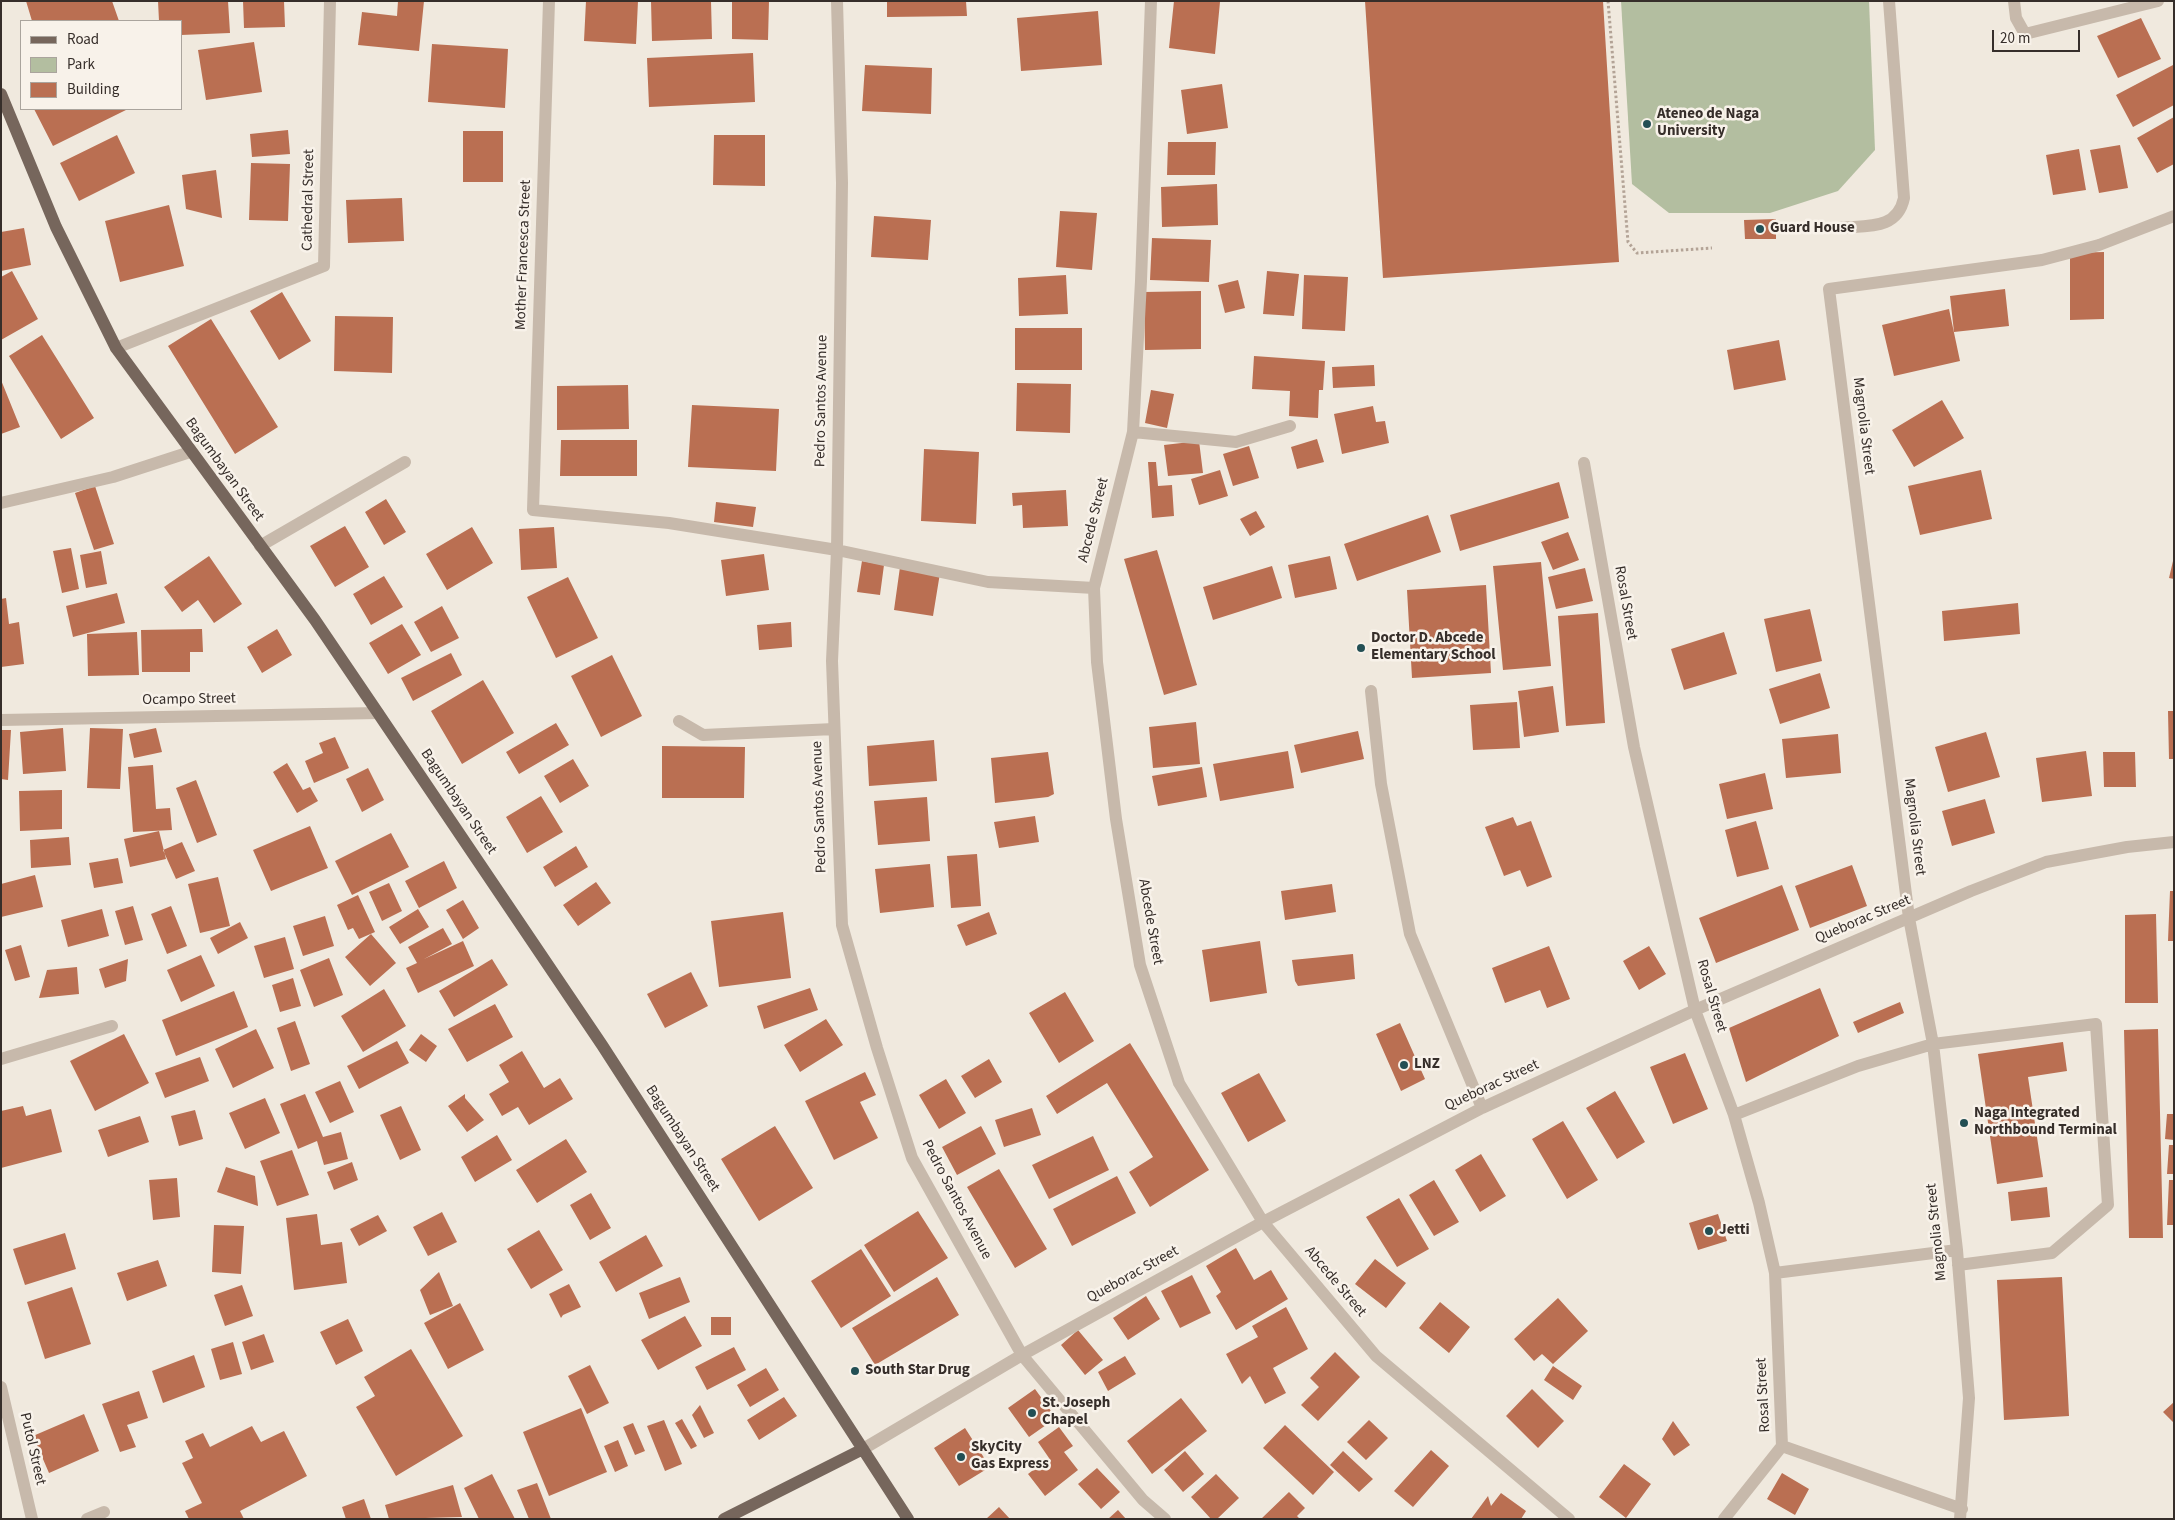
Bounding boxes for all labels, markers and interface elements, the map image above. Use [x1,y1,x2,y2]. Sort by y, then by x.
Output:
legend [20,20,182,110]
scale bar [1995,20,2082,52]
text: 20 m [2000,28,2030,49]
text: Road [67,29,99,50]
text: Park [67,54,95,75]
text: Building [67,79,119,100]
place label: Ateneo de Naga University [1657,106,1759,141]
marker: Ateneo de Naga University [1641,118,1653,130]
street label: Cathedral Street [299,149,319,251]
street label: Mother Francesca Street [512,180,536,330]
place label: Guard House [1770,220,1855,238]
marker: Guard House [1754,223,1766,235]
street label: Pedro Santos Avenue [812,335,832,467]
street label: Magnolia Street [1848,376,1878,476]
street label: Bagumbayan Street [181,415,267,525]
street label: Abcede Street [1075,476,1113,564]
street label: Rosal Street [1610,565,1640,641]
place label: Doctor D. Abcede Elementary School [1371,630,1496,665]
marker: Doctor D. Abcede Elementary School [1355,642,1367,654]
street label: Ocampo Street [142,690,236,710]
street label: Pedro Santos Avenue [809,741,831,873]
street label: Bagumbayan Street [416,746,500,858]
street label: Magnolia Street [1899,777,1929,877]
street label: Abcede Street [1134,878,1166,966]
street label: Queborac Street [1813,892,1913,948]
street label: Rosal Street [1692,958,1730,1034]
place label: LNZ [1414,1056,1440,1074]
street label: Queborac Street [1442,1056,1542,1116]
marker: LNZ [1398,1059,1410,1071]
street label: Bagumbayan Street [641,1082,723,1196]
place label: Naga Integrated Northbound Terminal [1974,1105,2117,1140]
marker: Naga Integrated Northbound Terminal [1958,1117,1970,1129]
street label: Pedro Santos Avenue [917,1137,995,1263]
street label: Magnolia Street [1923,1182,1951,1282]
place label: Jetti [1719,1222,1750,1240]
marker: Jetti [1703,1225,1715,1237]
street label: Queborac Street [1084,1242,1182,1308]
street label: Abcede Street [1300,1243,1370,1321]
street label: Rosal Street [1753,1357,1775,1433]
place label: South Star Drug [865,1362,970,1380]
marker: South Star Drug [849,1365,861,1377]
place label: St. Joseph Chapel [1042,1395,1110,1430]
marker: St. Joseph Chapel [1026,1407,1038,1419]
street label: Putol Street [15,1411,49,1487]
place label: SkyCity Gas Express [971,1439,1049,1474]
marker: SkyCity Gas Express [955,1451,967,1463]

